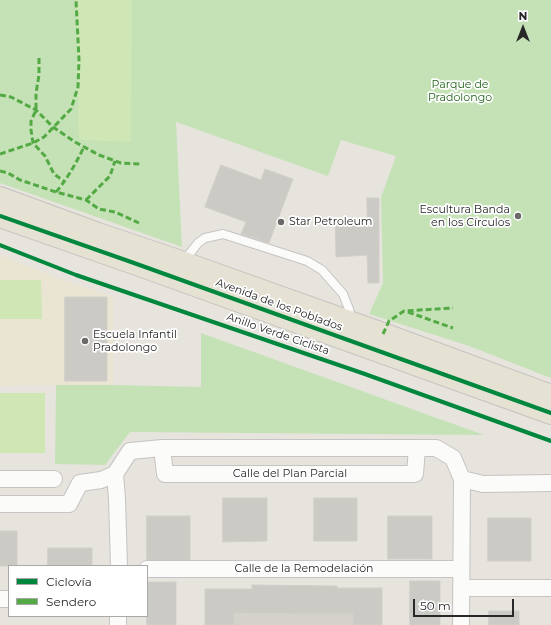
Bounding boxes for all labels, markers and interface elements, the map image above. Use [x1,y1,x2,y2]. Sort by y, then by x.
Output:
north arrow [503,8,543,48]
text: N [519,9,527,23]
park label: Parque de Pradolongo [428,78,492,104]
place label: Escultura Banda en los Círculos [420,203,510,229]
marker: Escultura Banda en los Círculos [513,211,523,221]
place label: Star Petroleum [289,215,372,229]
marker: Star Petroleum [276,217,286,227]
street label: Avenida de los Poblados [214,276,344,334]
street label: Anillo Verde Ciclista [225,310,331,358]
place label: Escuela Infantil Pradolongo [93,328,177,354]
marker: Escuela Infantil Pradolongo [80,336,90,346]
street label: Calle del Plan Parcial [233,467,347,481]
street label: Calle de la Remodelación [234,562,374,576]
legend [8,565,148,617]
text: Ciclovía [46,574,92,589]
scale bar [415,591,516,617]
text: Sendero [46,594,96,609]
text: 50 m [420,598,451,613]

